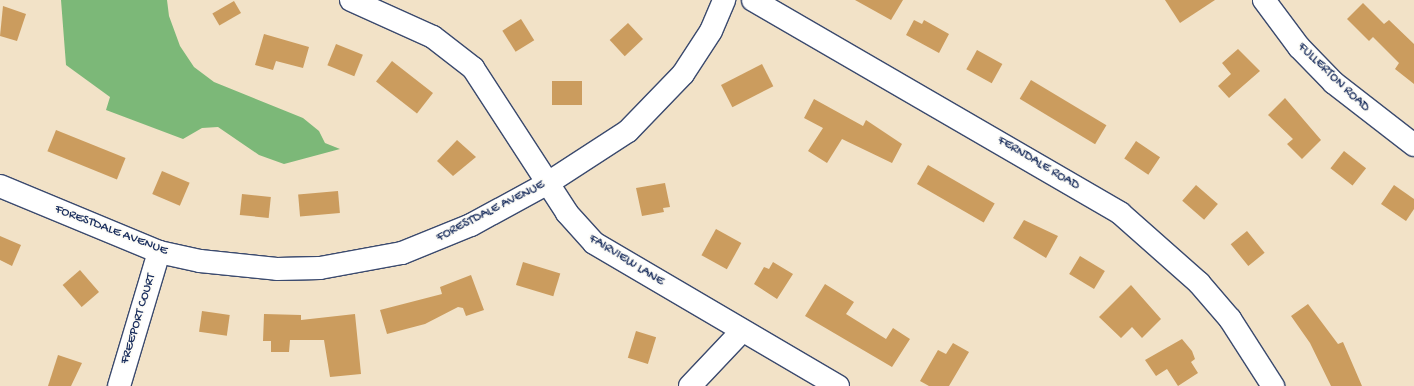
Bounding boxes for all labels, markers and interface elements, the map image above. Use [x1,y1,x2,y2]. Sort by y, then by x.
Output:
street label: FULLERTON ROAD [1294,40,1372,116]
street label: FERNDALE ROAD [994,133,1082,195]
street label: FORESTDALE AVENUE [434,178,548,246]
street label: FORESTDALE AVENUE [52,202,170,260]
street label: FAIRVIEW LANE [585,232,667,290]
street label: FREEPORT COURT [118,272,160,366]

